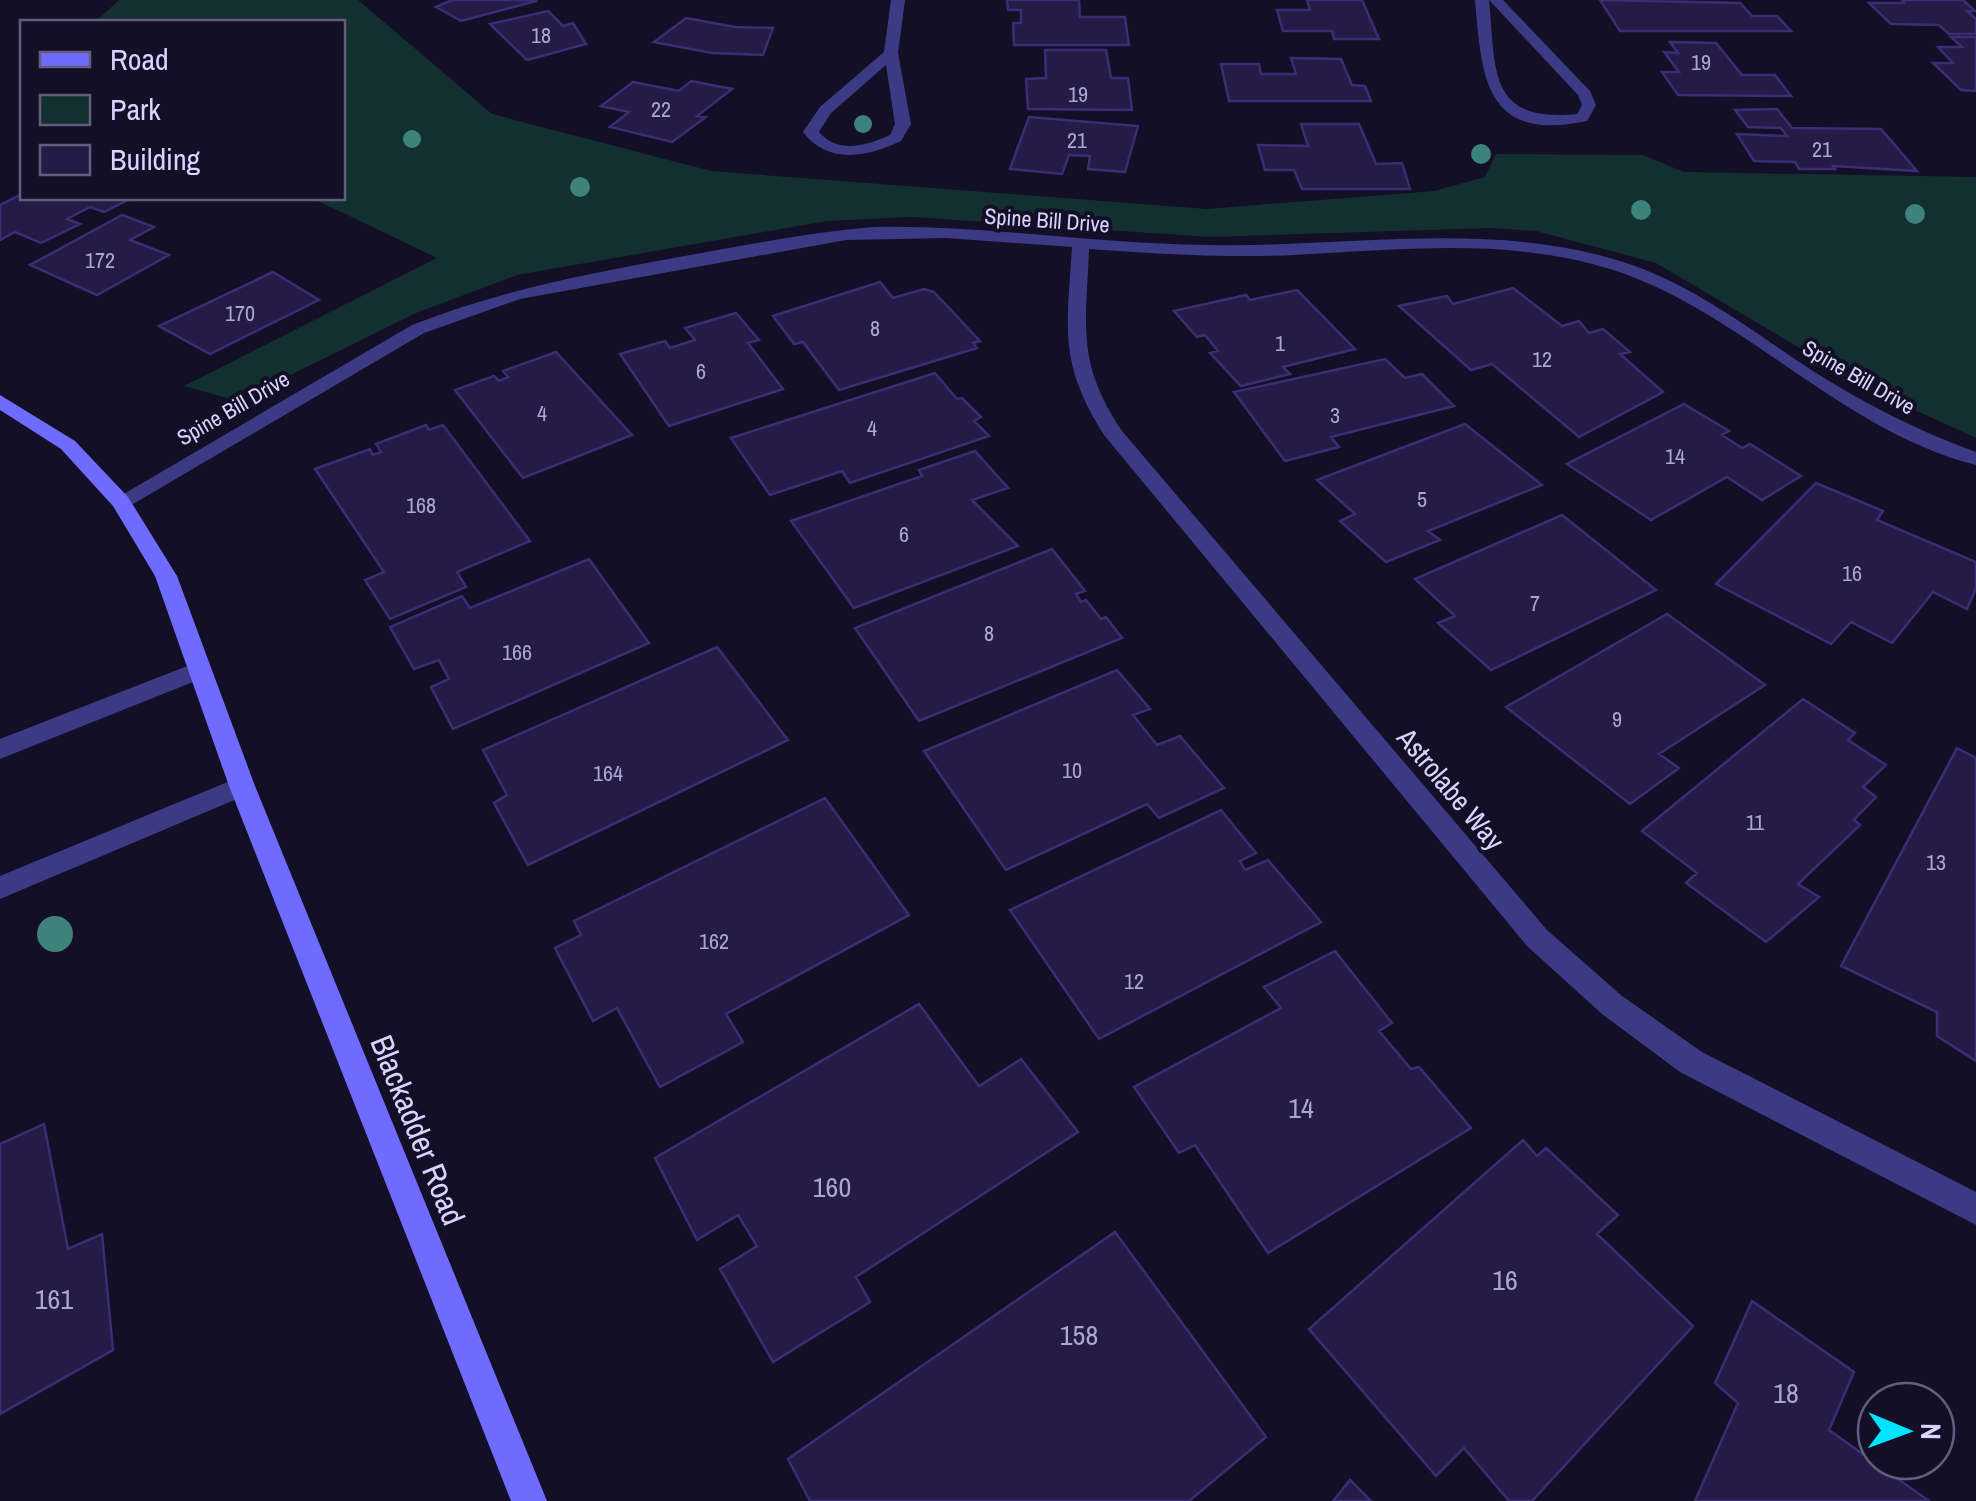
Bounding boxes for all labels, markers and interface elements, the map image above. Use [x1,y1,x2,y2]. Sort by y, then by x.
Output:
legend [20,20,345,200]
house number: 18 [531,20,551,50]
text: Road [110,39,169,79]
house number: 19 [1691,47,1711,77]
house number: 19 [1068,79,1088,109]
text: Park [110,89,161,129]
house number: 22 [651,94,671,124]
house number: 21 [1067,125,1087,155]
house number: 21 [1812,134,1832,164]
text: Building [110,139,201,179]
street label: Spine Bill Drive [983,201,1111,239]
house number: 172 [85,245,115,275]
house number: 170 [225,298,255,328]
house number: 8 [870,313,880,343]
house number: 1 [1275,328,1285,358]
street label: Spine Bill Drive [1797,333,1921,421]
house number: 12 [1532,344,1552,374]
house number: 6 [696,356,706,386]
street label: Spine Bill Drive [171,364,295,452]
house number: 4 [537,398,547,428]
house number: 3 [1330,400,1340,430]
house number: 4 [867,413,877,443]
house number: 14 [1665,441,1685,471]
house number: 5 [1417,484,1427,514]
house number: 168 [406,490,436,520]
house number: 6 [899,519,909,549]
house number: 16 [1842,558,1862,588]
house number: 7 [1530,588,1540,618]
house number: 8 [984,618,994,648]
house number: 166 [502,637,532,667]
house number: 9 [1612,704,1622,734]
street label: Astrolabe Way [1388,719,1514,858]
house number: 10 [1062,755,1082,785]
house number: 164 [593,758,623,788]
house number: 11 [1746,807,1764,837]
house number: 13 [1926,847,1946,877]
house number: 162 [699,926,729,956]
house number: 12 [1124,966,1144,996]
street label: Blackadder Road [360,1029,476,1231]
house number: 14 [1288,1089,1314,1127]
house number: 160 [813,1168,851,1206]
house number: 16 [1492,1261,1518,1299]
house number: 161 [35,1280,73,1318]
house number: 158 [1060,1316,1098,1354]
house number: 18 [1773,1374,1799,1412]
north arrow [1856,1381,1956,1481]
text: N [1912,1423,1950,1440]

